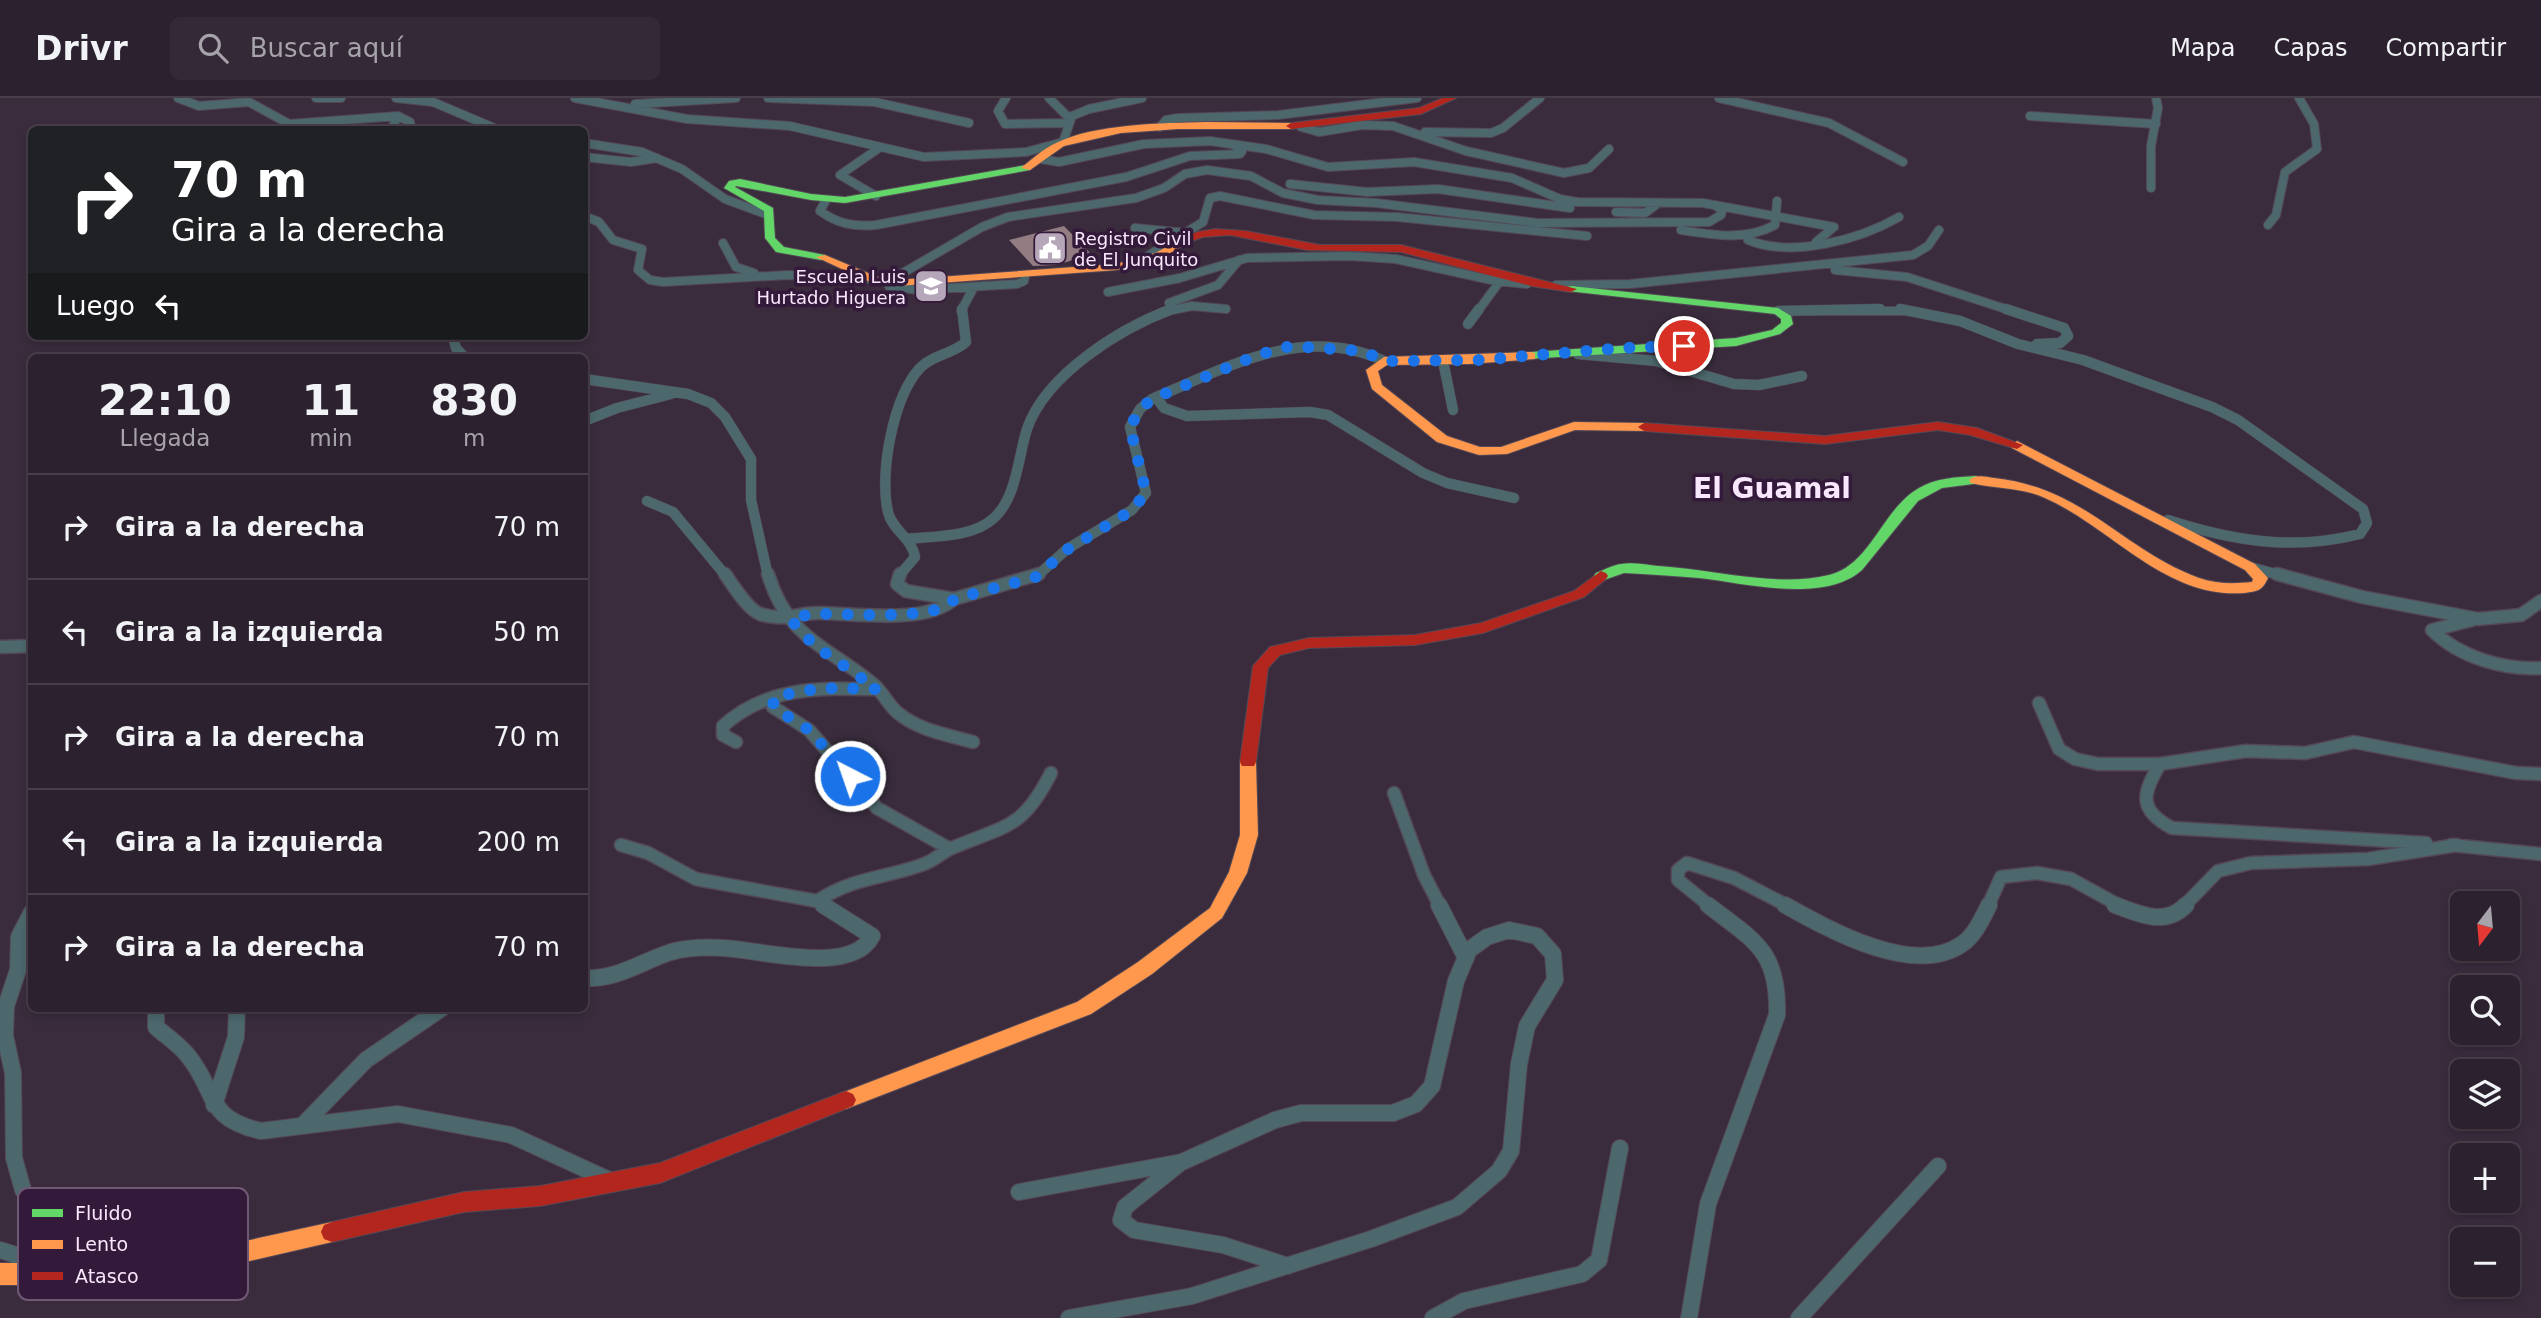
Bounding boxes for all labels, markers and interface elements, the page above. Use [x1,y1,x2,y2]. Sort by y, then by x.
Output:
search box [170,17,660,80]
text: Drivr [35,29,128,68]
icon: search [194,29,232,67]
text: Buscar aquí [250,33,403,63]
text: Mapa [2170,34,2236,62]
text: Capas [2274,34,2347,62]
text: Compartir [2385,34,2506,62]
text: 70 m [171,152,307,209]
icon: right [56,154,147,245]
text: Gira a la derecha [171,211,446,249]
place label: Registro Civil de El Junquito [1074,228,1198,270]
public building icon: Registro Civil de El Junquito [1031,229,1069,267]
place label: Escuela Luis Hurtado Higuera [757,266,906,308]
school or university icon: Escuela Luis Hurtado Higuera [912,267,950,305]
icon: left [149,287,187,325]
text: Luego [56,291,135,321]
pin [1654,316,1714,376]
icon: arrive [1665,327,1703,365]
text: 22:10 [98,376,232,425]
text: 11 [302,376,360,425]
text: 830 [430,376,518,425]
text: Llegada [120,425,210,451]
text: min [309,425,353,451]
text: m [463,425,485,451]
district label: El Guamal [1693,472,1851,505]
icon: right [56,508,94,546]
text: Gira a la derecha [115,512,365,542]
text: 70 m [493,512,560,542]
icon: left [56,613,94,651]
text: Gira a la izquierda [115,617,383,647]
text: 50 m [493,617,560,647]
icon: right [56,718,94,756]
text: Gira a la derecha [115,722,365,752]
text: 70 m [493,722,560,752]
position arrow [813,739,887,813]
icon: left [56,823,94,861]
text: Gira a la izquierda [115,827,383,857]
text: 200 m [477,827,560,857]
north arrow [2450,891,2520,961]
map controls [2450,891,2520,1297]
icon: right [56,928,94,966]
text: Gira a la derecha [115,932,365,962]
text: 70 m [493,932,560,962]
button: search [2450,975,2520,1045]
button: layers [2450,1059,2520,1129]
button: + [2450,1143,2520,1213]
legend [18,1188,248,1300]
text: Fluido [75,1202,132,1224]
button: − [2450,1227,2520,1297]
text: Lento [75,1233,128,1255]
text: Atasco [75,1265,139,1287]

